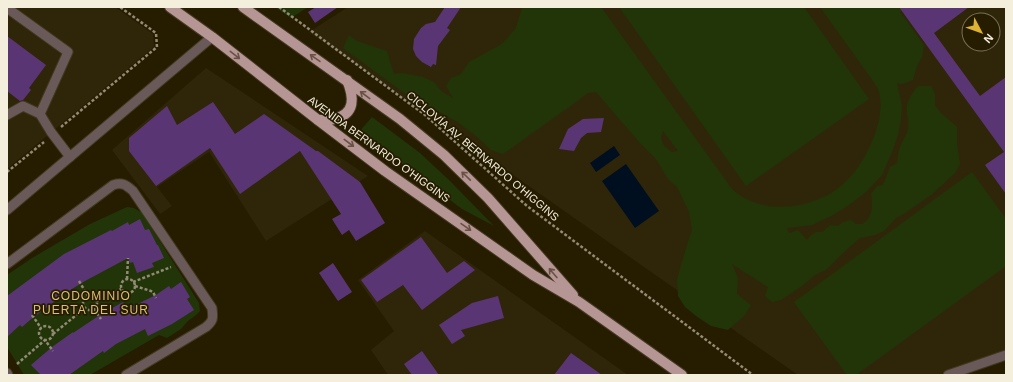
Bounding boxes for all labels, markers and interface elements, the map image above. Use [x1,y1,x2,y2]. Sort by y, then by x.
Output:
north arrow [961,12,1001,52]
text: N [981,32,996,46]
one-way arrow [230,51,241,59]
one-way arrow [310,54,321,62]
street label: CICLOVÍA AV. BERNARDO O'HIGGINS [405,89,561,223]
one-way arrow [360,90,371,99]
street label: AVENIDA BERNARDO O'HIGGINS [306,93,452,205]
one-way arrow [343,139,354,148]
one-way arrow [461,171,471,181]
one-way arrow [460,223,471,231]
one-way arrow [549,267,558,278]
district label: CODOMINIO PUERTA DEL SUR [33,289,149,317]

